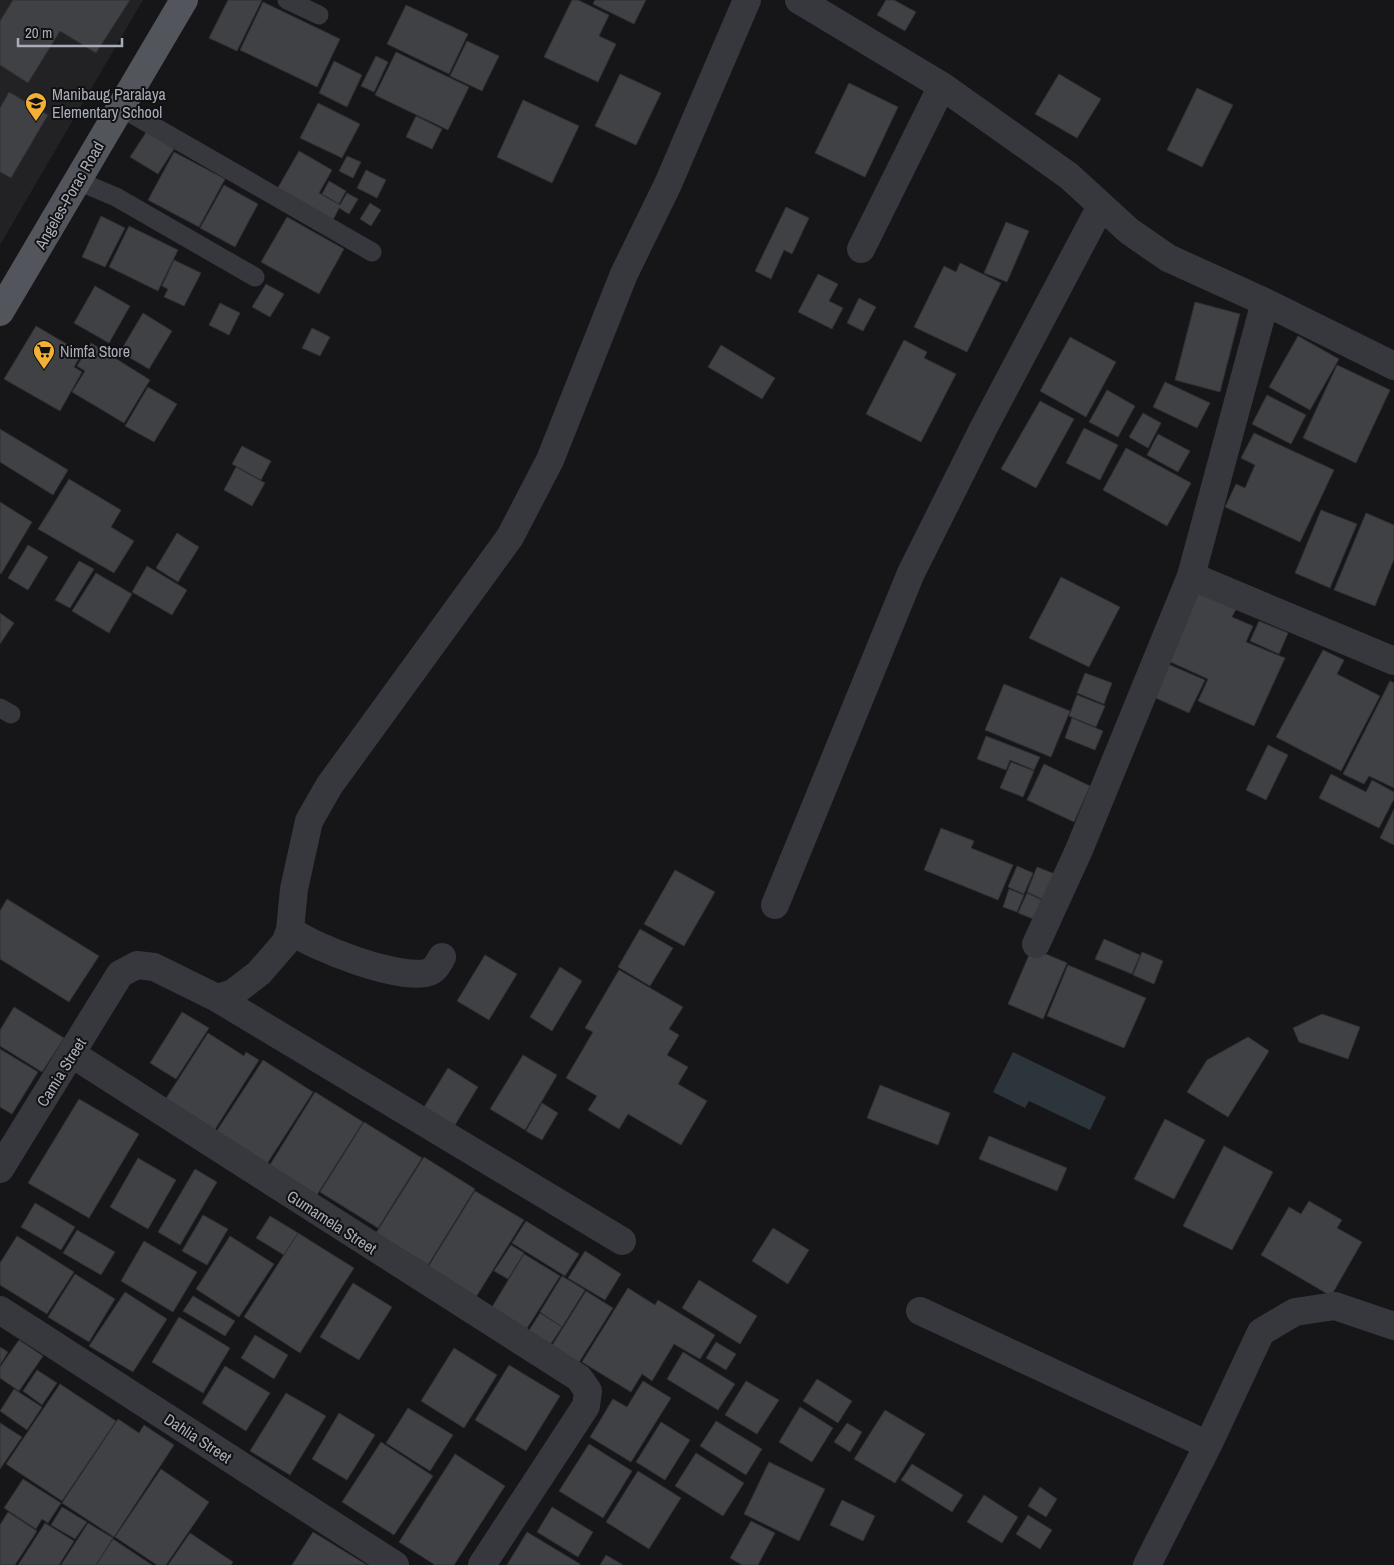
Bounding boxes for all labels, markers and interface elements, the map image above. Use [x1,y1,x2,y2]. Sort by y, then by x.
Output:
scale bar [18,15,121,47]
text: 20 m [25,22,52,43]
place label: Manibaug Paralaya Elementary School [52,83,166,123]
school or university icon: Manibaug Paralaya Elementary School [24,91,48,122]
street label: Angeles-Porac Road [29,137,109,254]
supermarket icon: Nimfa Store [32,339,56,370]
place label: Nimfa Store [60,340,130,362]
street label: Camia Street [31,1033,91,1111]
street label: Gumamela Street [283,1185,381,1259]
street label: Dahlia Street [160,1408,236,1468]

